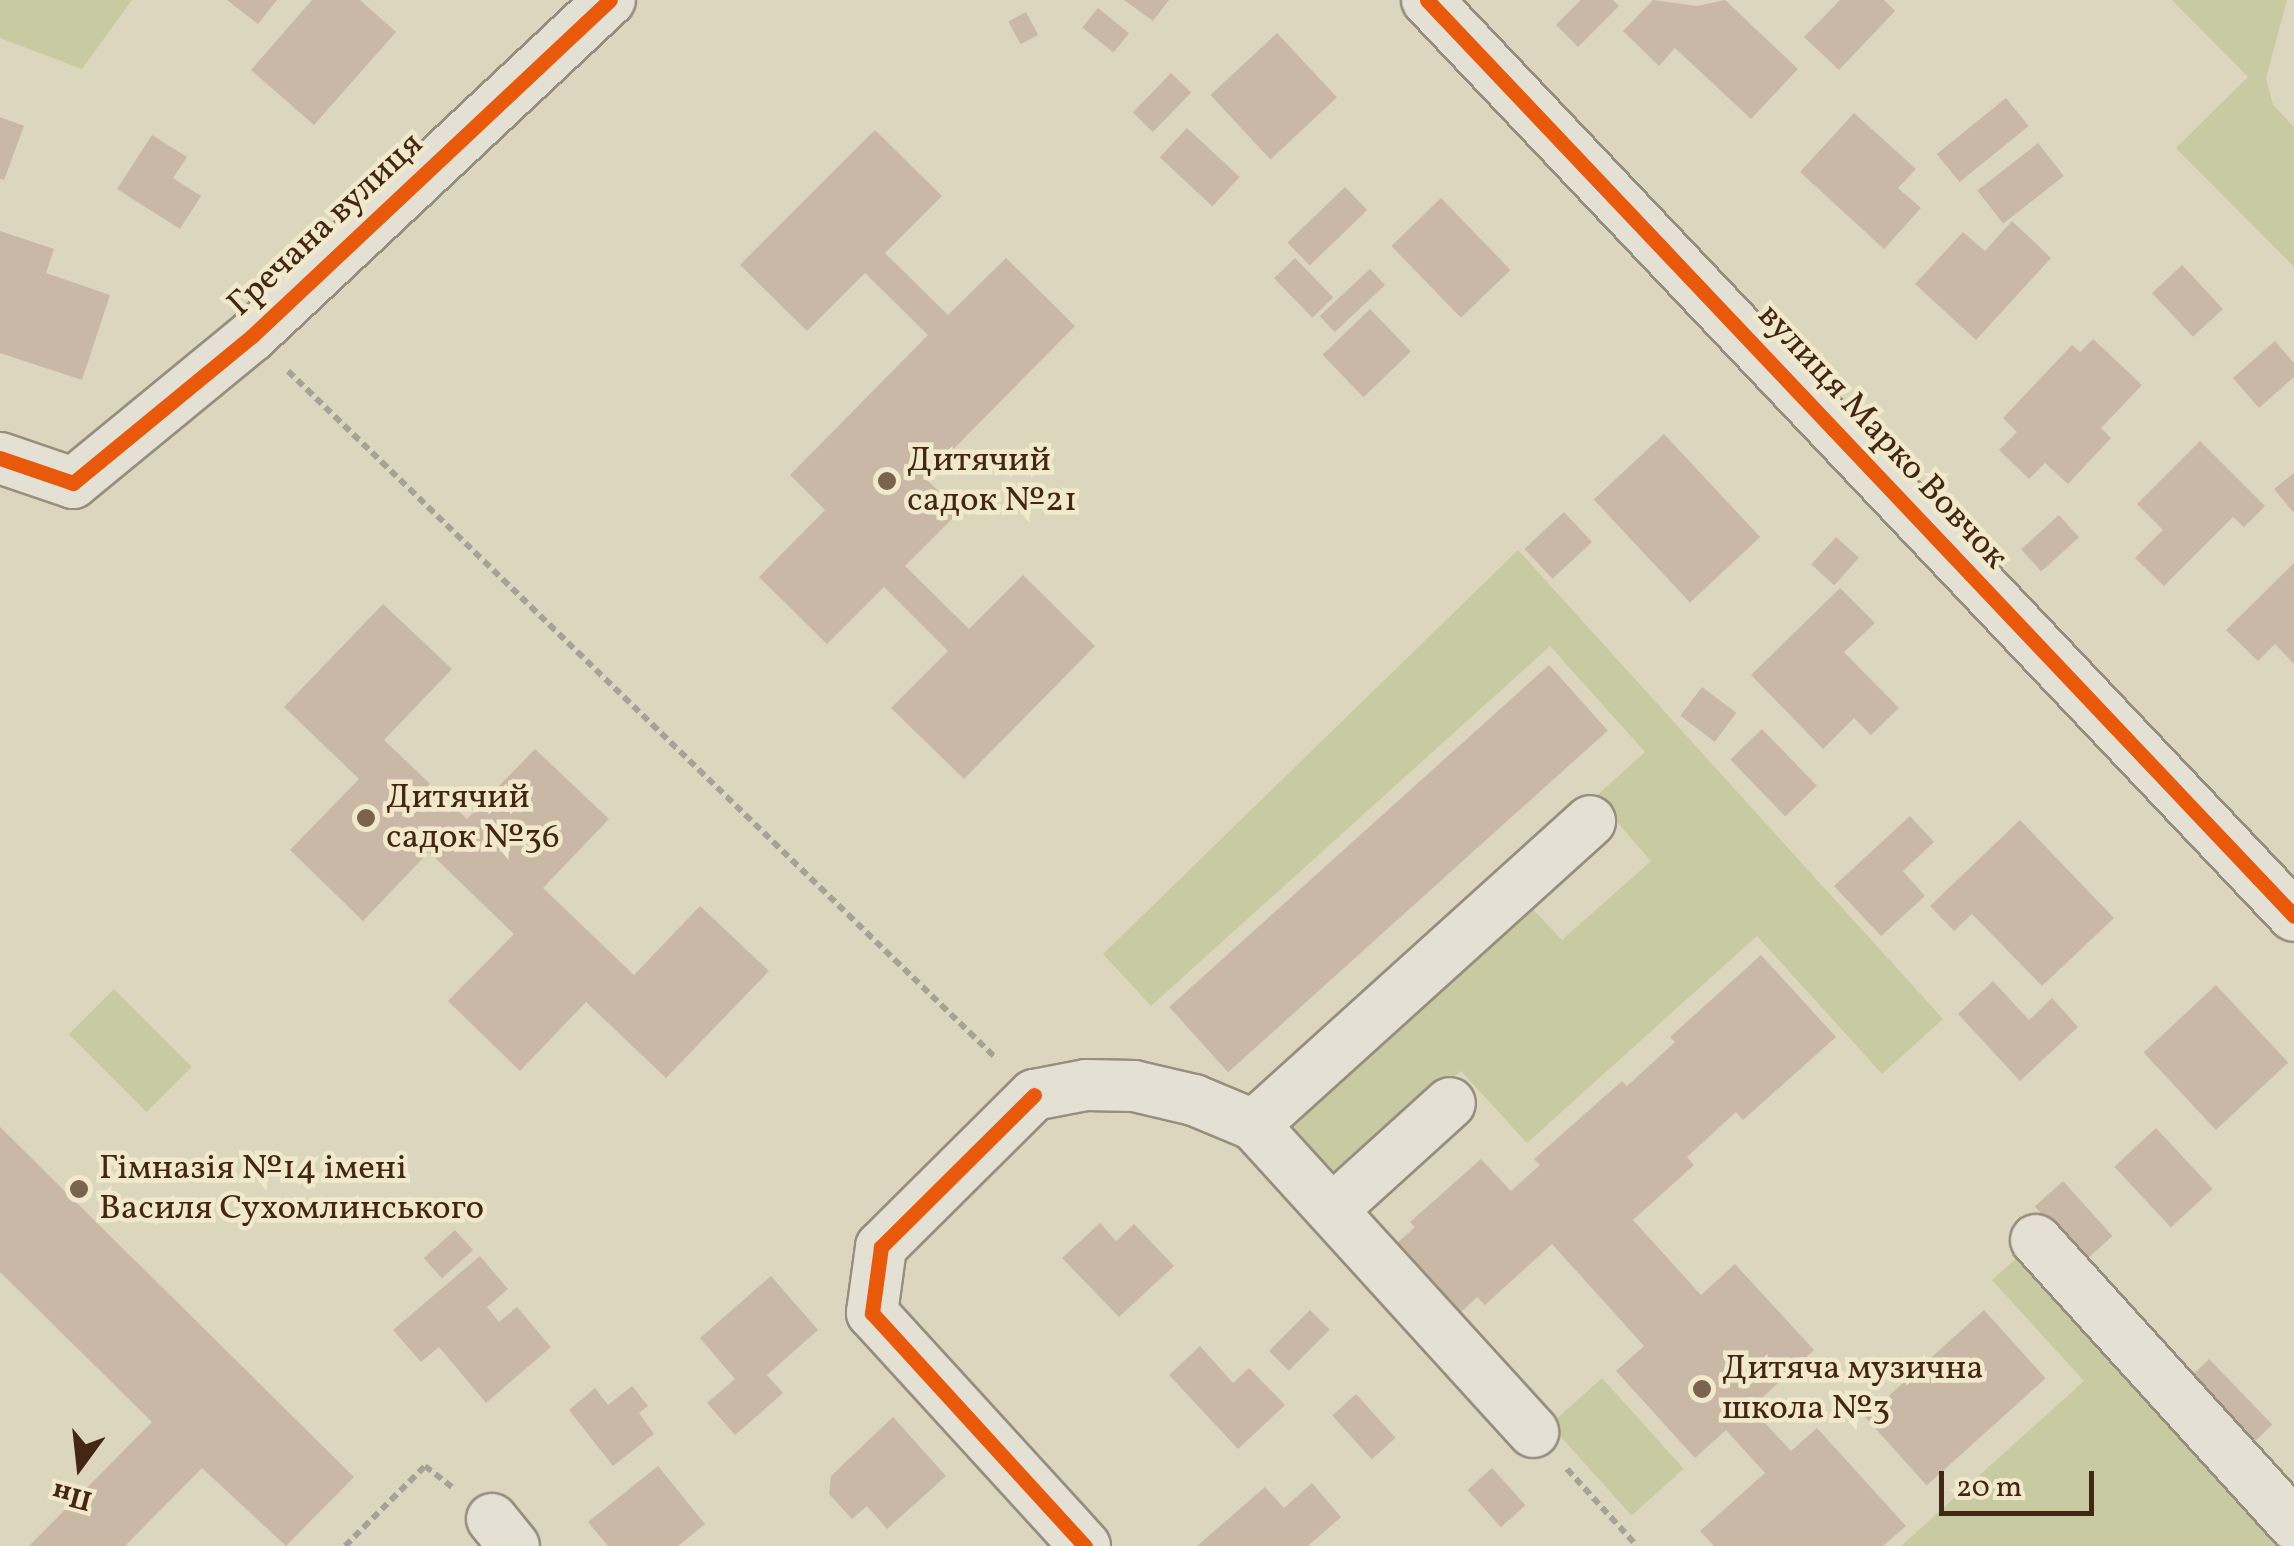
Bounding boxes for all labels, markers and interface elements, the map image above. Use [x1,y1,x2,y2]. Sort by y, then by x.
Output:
street label: Гречана вулиця [220,124,432,326]
street label: вулиця Марко Вовчок [1748,296,2016,578]
place label: Дитячий садок №21 [907,440,1077,522]
marker: Дитячий садок №21 [876,470,898,492]
place label: Дитячий садок №36 [386,777,560,859]
marker: Дитячий садок №36 [355,807,377,829]
place label: Гімназія №14 імені Василя Сухомлинського [99,1148,484,1230]
marker: Гімназія №14 імені Василя Сухомлинського [68,1178,90,1200]
place label: Дитяча музична школа №3 [1722,1348,1984,1430]
marker: Дитяча музична школа №3 [1691,1378,1713,1400]
north arrow [30,1416,130,1516]
scale bar [1944,1451,2099,1513]
text: 20 m [1956,1467,2022,1509]
text: Пн [48,1471,96,1519]

